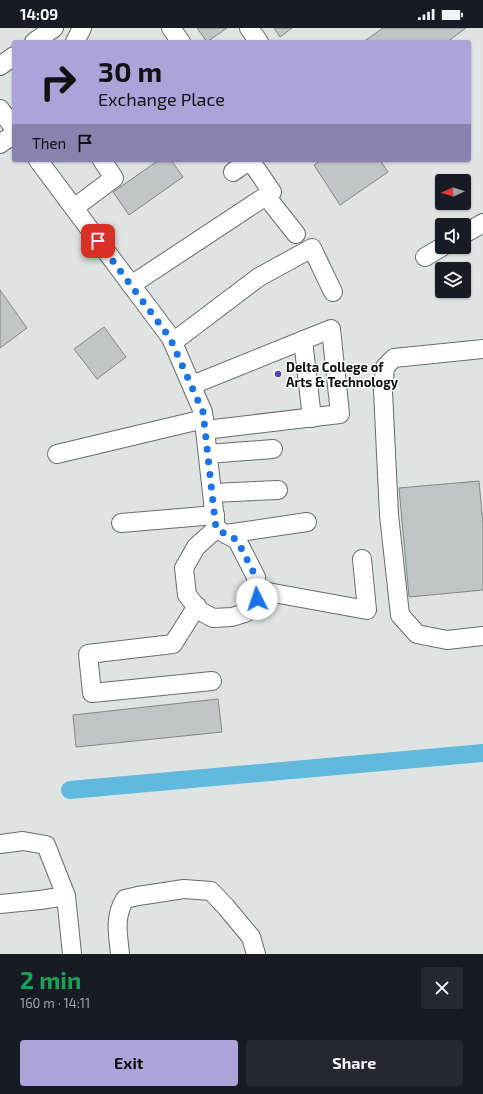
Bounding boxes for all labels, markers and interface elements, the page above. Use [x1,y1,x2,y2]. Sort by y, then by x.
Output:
text: 14:09 [20,5,58,23]
text: 30 m [98,54,162,88]
icon: right [32,56,84,108]
text: Exchange Place [98,88,225,110]
icon: arrive [74,132,96,154]
text: Then [32,134,66,152]
north arrow [435,174,471,210]
map controls [435,174,471,298]
button: sound [435,218,471,254]
pin [81,224,115,258]
icon: arrive [87,230,109,252]
button: layers [435,262,471,298]
place label: Delta College of Arts & Technology [286,359,399,390]
marker: Delta College of Arts & Technology [273,369,283,379]
position arrow [236,578,278,620]
text: 2 min [20,965,81,994]
button: close [421,967,463,1009]
text: 160 m · 14:11 [20,995,90,1011]
button: Exit [20,1040,238,1086]
button: Share [246,1040,463,1086]

